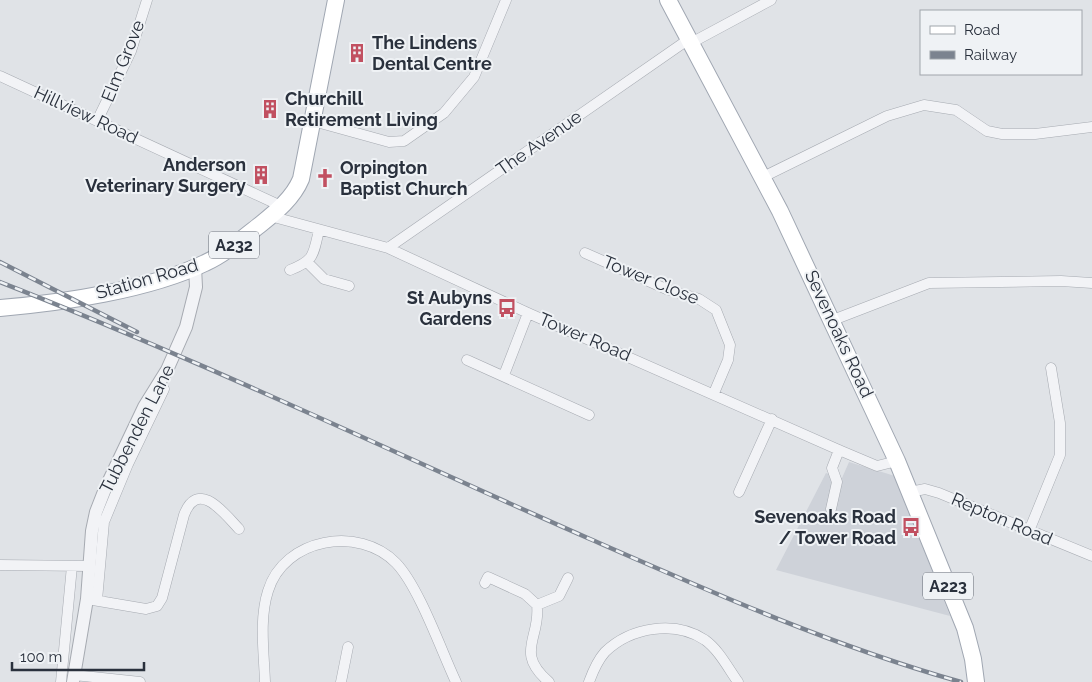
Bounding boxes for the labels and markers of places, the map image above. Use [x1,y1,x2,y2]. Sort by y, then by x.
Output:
place label: The Lindens Dental Centre [372,32,492,74]
building icon: The Lindens Dental Centre [346,42,368,64]
place label: Churchill Retirement Living [285,88,438,130]
building icon: Churchill Retirement Living [259,98,281,120]
place label: Anderson Veterinary Surgery [85,154,246,196]
place label: Orpington Baptist Church [340,157,468,199]
building icon: Anderson Veterinary Surgery [250,164,272,186]
church icon: Orpington Baptist Church [314,167,336,189]
place label: St Aubyns Gardens [407,287,492,329]
bus stop icon: St Aubyns Gardens [496,297,518,319]
place label: Sevenoaks Road / Tower Road [754,506,896,548]
bus stop icon: Sevenoaks Road / Tower Road [900,516,922,538]

